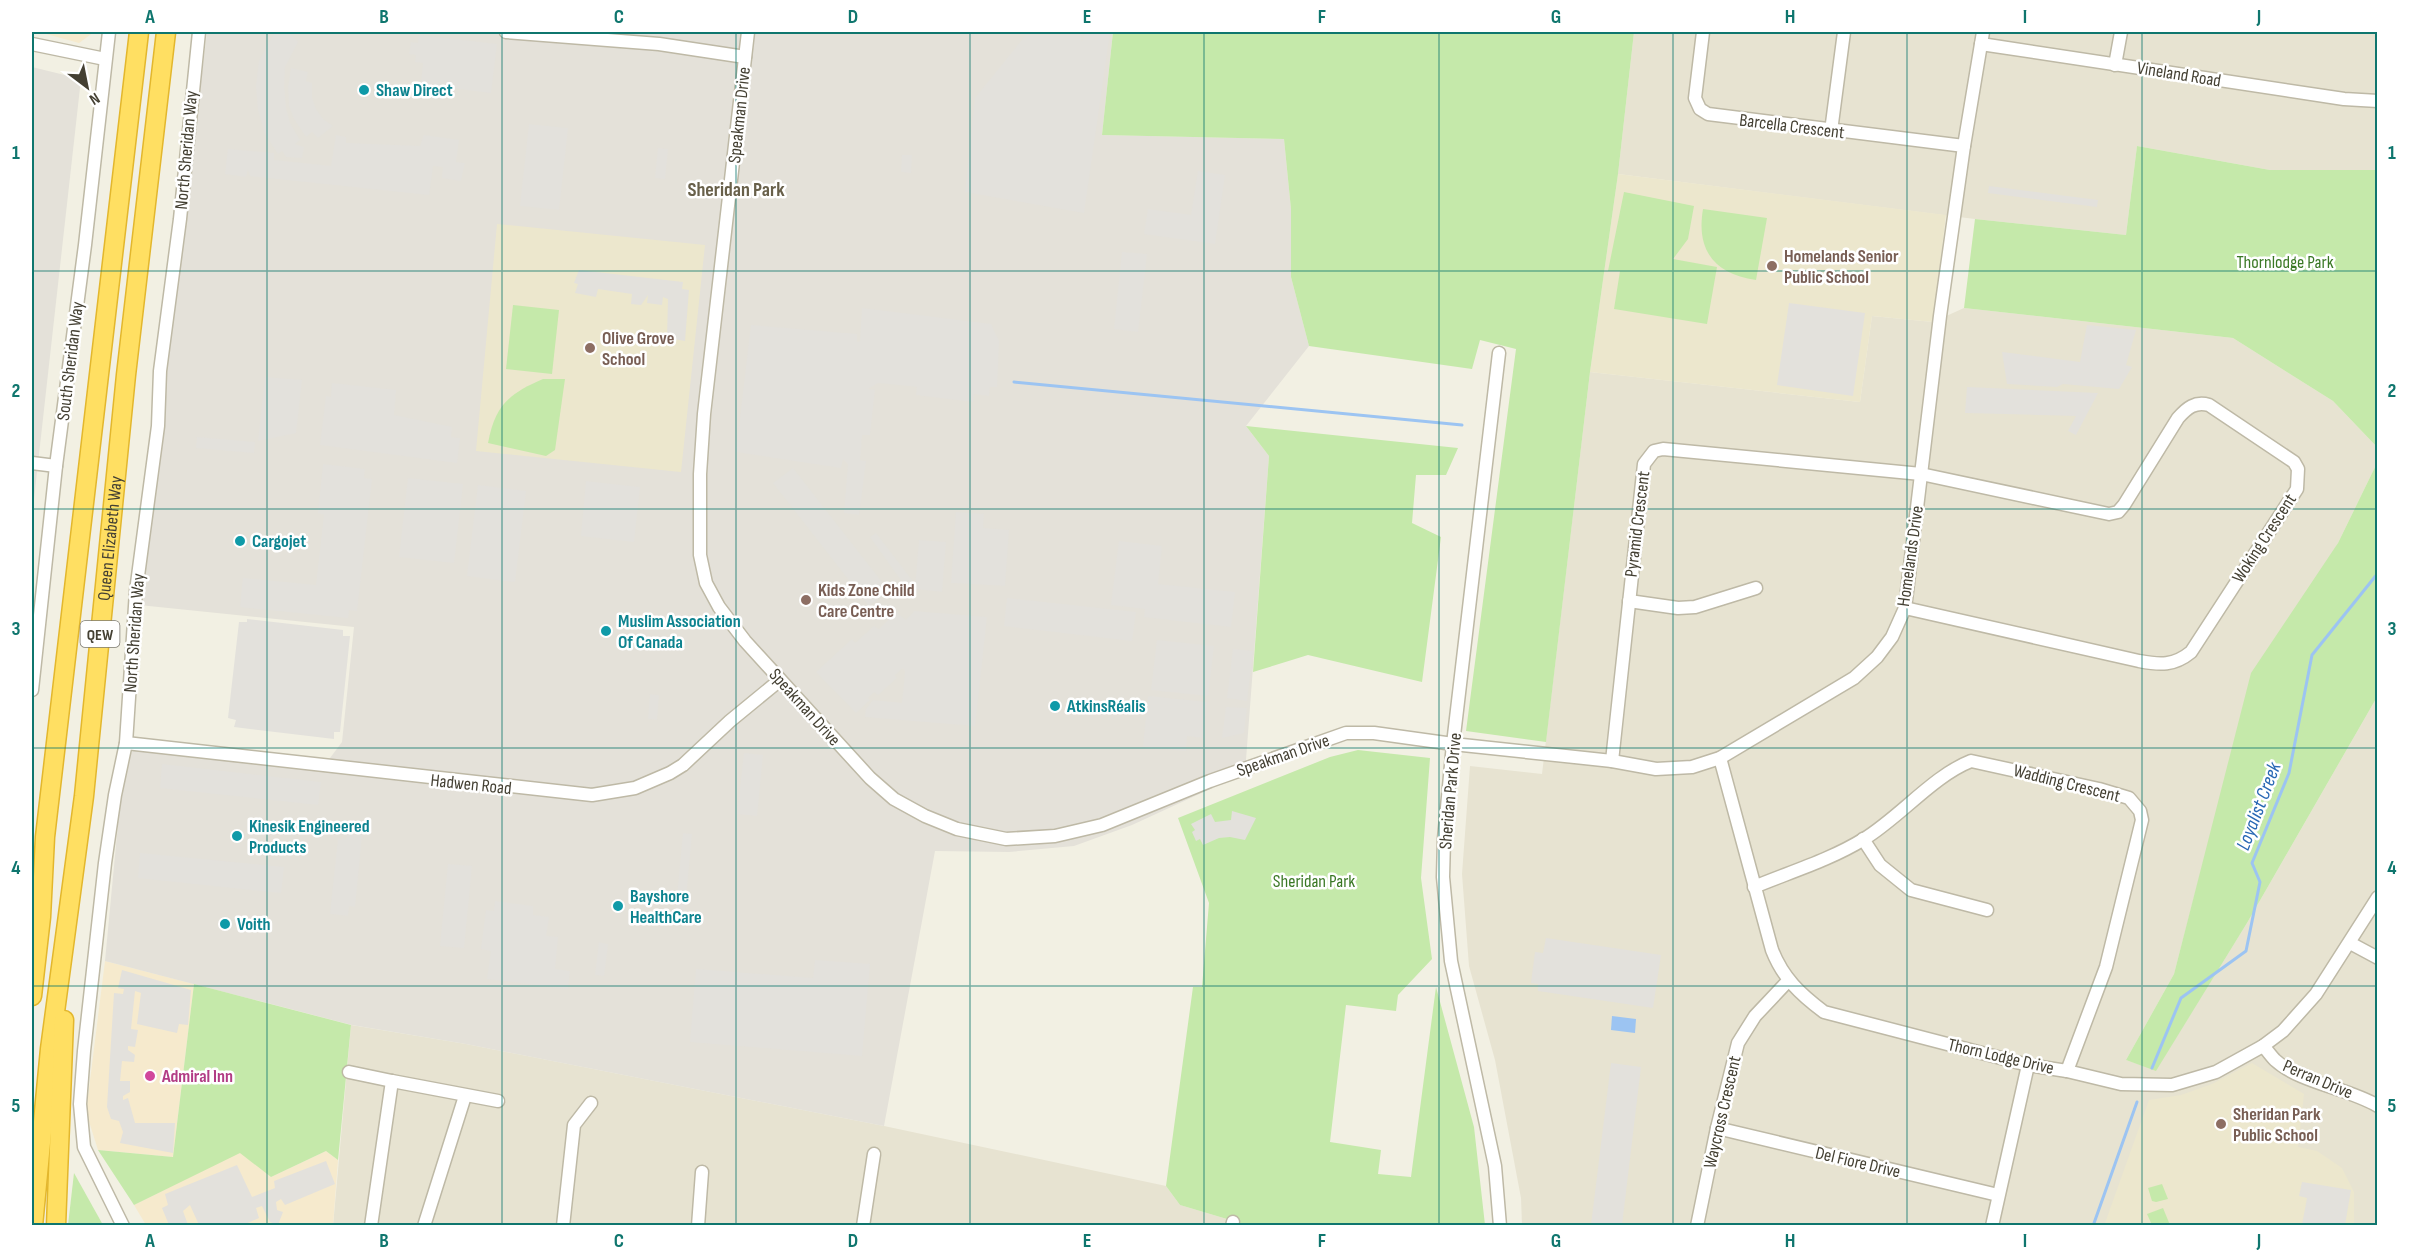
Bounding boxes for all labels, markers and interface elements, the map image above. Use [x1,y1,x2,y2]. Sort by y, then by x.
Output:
text: A [144,5,155,29]
text: B [379,5,389,29]
text: C [614,5,624,29]
text: D [848,5,858,29]
text: E [1083,5,1091,29]
text: F [1318,5,1326,29]
text: G [1551,5,1561,29]
text: H [1785,5,1795,29]
text: I [2023,5,2027,29]
text: J [2256,5,2261,29]
north arrow [57,57,117,117]
street label: Vineland Road [2135,57,2222,91]
street label: Speakman Drive [724,66,755,164]
place label: Shaw Direct [376,80,453,101]
marker: Shaw Direct [357,83,371,97]
text: N [85,88,103,109]
street label: North Sheridan Way [171,90,202,210]
street label: Barcella Crescent [1738,110,1846,143]
text: 1 [12,141,20,165]
text: 1 [2388,141,2396,165]
district label: Sheridan Park [687,178,785,202]
place label: Homelands Senior Public School [1784,246,1899,288]
park label: Thornlodge Park [2236,252,2334,273]
marker: Homelands Senior Public School [1765,259,1779,273]
street label: South Sheridan Way [53,300,88,422]
place label: Olive Grove School [602,328,674,370]
marker: Olive Grove School [583,341,597,355]
text: 2 [12,379,20,403]
text: 2 [2388,379,2396,403]
street label: Pyramid Crescent [1621,469,1654,578]
street label: Queen Elizabeth Way [94,475,127,602]
street label: Woking Crescent [2228,489,2301,587]
street label: Homelands Drive [1893,504,1928,608]
place label: Cargojet [252,531,306,552]
marker: Cargojet [233,534,247,548]
street label: North Sheridan Way [120,573,149,693]
place label: Kids Zone Child Care Centre [818,580,915,622]
marker: Kids Zone Child Care Centre [799,593,813,607]
place label: Muslim Association Of Canada [618,611,741,653]
text: 3 [12,617,21,641]
text: 3 [2388,617,2397,641]
road number: QEW [80,621,120,647]
marker: Muslim Association Of Canada [599,624,613,638]
street label: Speakman Drive [764,664,845,750]
place label: AtkinsRéalis [1066,696,1146,717]
marker: AtkinsRéalis [1048,699,1062,713]
street label: Speakman Drive [1234,730,1332,781]
street label: Sheridan Park Drive [1435,732,1466,850]
water label: Loyalist Creek [2231,759,2287,854]
street label: Wadding Crescent [2011,760,2123,807]
street label: Hadwen Road [429,770,513,799]
place label: Kinesik Engineered Products [249,816,370,858]
marker: Kinesik Engineered Products [230,829,244,843]
text: 4 [11,856,21,880]
text: 4 [2387,856,2397,880]
park label: Sheridan Park [1273,871,1355,892]
place label: Bayshore HealthCare [630,886,702,928]
marker: Bayshore HealthCare [611,899,625,913]
place label: Voith [237,914,271,935]
marker: Voith [218,917,232,931]
street label: Thorn Lodge Drive [1946,1034,2056,1079]
street label: Waycross Crescent [1699,1053,1746,1170]
street label: Perran Drive [2280,1055,2356,1104]
place label: Admiral Inn [161,1066,233,1087]
marker: Admiral Inn [143,1069,157,1083]
text: 5 [12,1094,21,1118]
text: 5 [2388,1094,2397,1118]
place label: Sheridan Park Public School [2233,1104,2321,1146]
marker: Sheridan Park Public School [2214,1117,2228,1131]
street label: Del Fiore Drive [1813,1143,1902,1182]
text: A [144,1229,155,1253]
text: B [379,1229,389,1253]
text: C [614,1229,624,1253]
text: D [848,1229,858,1253]
text: E [1083,1229,1091,1253]
text: F [1318,1229,1326,1253]
text: G [1551,1229,1561,1253]
text: H [1785,1229,1795,1253]
text: I [2023,1229,2027,1253]
text: J [2256,1229,2261,1253]

